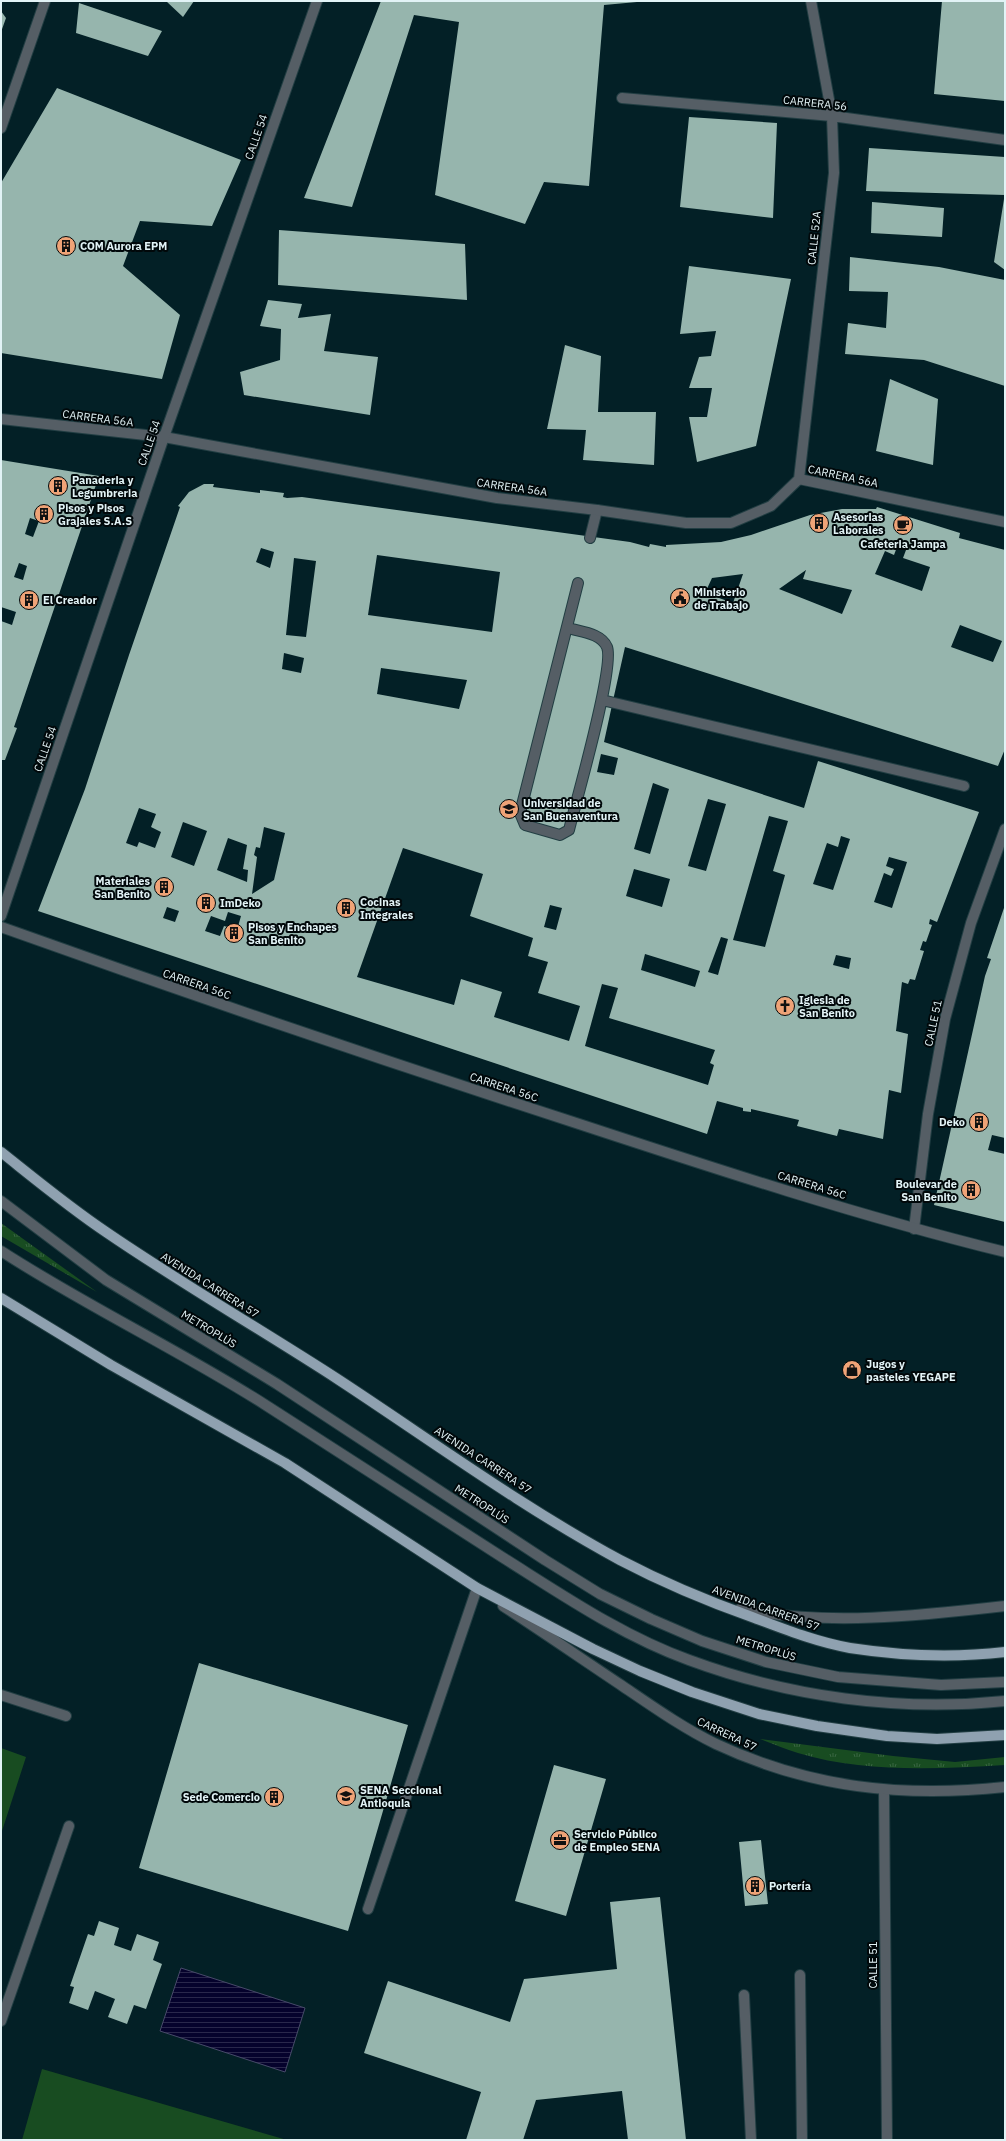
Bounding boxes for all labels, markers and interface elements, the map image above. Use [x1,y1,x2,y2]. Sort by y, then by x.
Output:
street label: CARRERA 56 [782,93,848,113]
street label: CALLE 54 [242,112,270,162]
street label: CALLE 52A [804,210,824,266]
building icon: COM Aurora EPM [55,235,77,257]
place label: COM Aurora EPM [80,239,167,253]
street label: CARRERA 56A [62,407,134,429]
street label: CALLE 54 [135,418,163,468]
street label: CARRERA 56A [807,462,879,490]
place label: Panaderia y Legumbreria [72,473,137,500]
building icon: Panaderia y Legumbreria [47,475,69,497]
street label: CARRERA 56A [476,475,548,499]
place label: Pisos y Pisos Grajales S.A.S [58,501,132,528]
building icon: Pisos y Pisos Grajales S.A.S [33,503,55,525]
place label: Asesorias Laborales [833,510,884,537]
building icon: Asesorias Laborales [808,512,830,534]
cafe icon: Cafeteria Jampa [892,514,914,536]
place label: Cafeteria Jampa [860,537,946,551]
place label: Ministerio de Trabajo [694,585,748,612]
public building icon: Ministerio de Trabajo [669,587,691,609]
building icon: El Creador [18,589,40,611]
place label: El Creador [43,593,97,607]
street label: CALLE 54 [31,724,59,774]
place label: Universidad de San Buenaventura [523,796,618,823]
school or university icon: Universidad de San Buenaventura [498,798,520,820]
place label: Materiales San Benito [94,874,150,901]
building icon: Materiales San Benito [153,876,175,898]
building icon: ImDeko [195,892,217,914]
place label: Cocinas Integrales [360,895,414,922]
place label: ImDeko [220,896,261,910]
building icon: Cocinas Integrales [335,897,357,919]
place label: Pisos y Enchapes San Benito [248,920,337,947]
building icon: Pisos y Enchapes San Benito [223,922,245,944]
street label: CARRERA 56C [161,966,233,1002]
place label: Iglesia de San Benito [799,993,855,1020]
church icon: Iglesia de San Benito [774,995,796,1017]
street label: CALLE 51 [921,998,945,1048]
street label: CARRERA 56C [468,1069,540,1105]
building icon: Deko [968,1111,990,1133]
place label: Deko [939,1115,965,1129]
street label: CARRERA 56C [776,1168,848,1202]
place label: Boulevar de San Benito [896,1177,957,1204]
building icon: Boulevar de San Benito [960,1179,982,1201]
street label: AVENIDA CARRERA 57 [158,1249,262,1321]
street label: METROPLÚS [179,1307,239,1351]
place label: Jugos y pasteles YEGAPE [866,1357,956,1384]
shop icon: Jugos y pasteles YEGAPE [841,1359,863,1381]
street label: AVENIDA CARRERA 57 [432,1423,534,1497]
street label: METROPLÚS [452,1481,512,1527]
street label: AVENIDA CARRERA 57 [710,1582,822,1634]
street label: METROPLÚS [734,1632,798,1664]
street label: CARRERA 57 [695,1714,759,1754]
place label: SENA Seccional Antioquia [360,1783,442,1810]
school or university icon: SENA Seccional Antioquia [335,1785,357,1807]
building icon: Sede Comercio [263,1786,285,1808]
place label: Sede Comercio [183,1790,260,1804]
place label: Servicio Público de Empleo SENA [574,1827,660,1854]
office icon: Servicio Público de Empleo SENA [549,1829,571,1851]
building icon: Portería [744,1875,766,1897]
place label: Portería [769,1879,811,1893]
street label: CALLE 51 [866,1941,880,1989]

